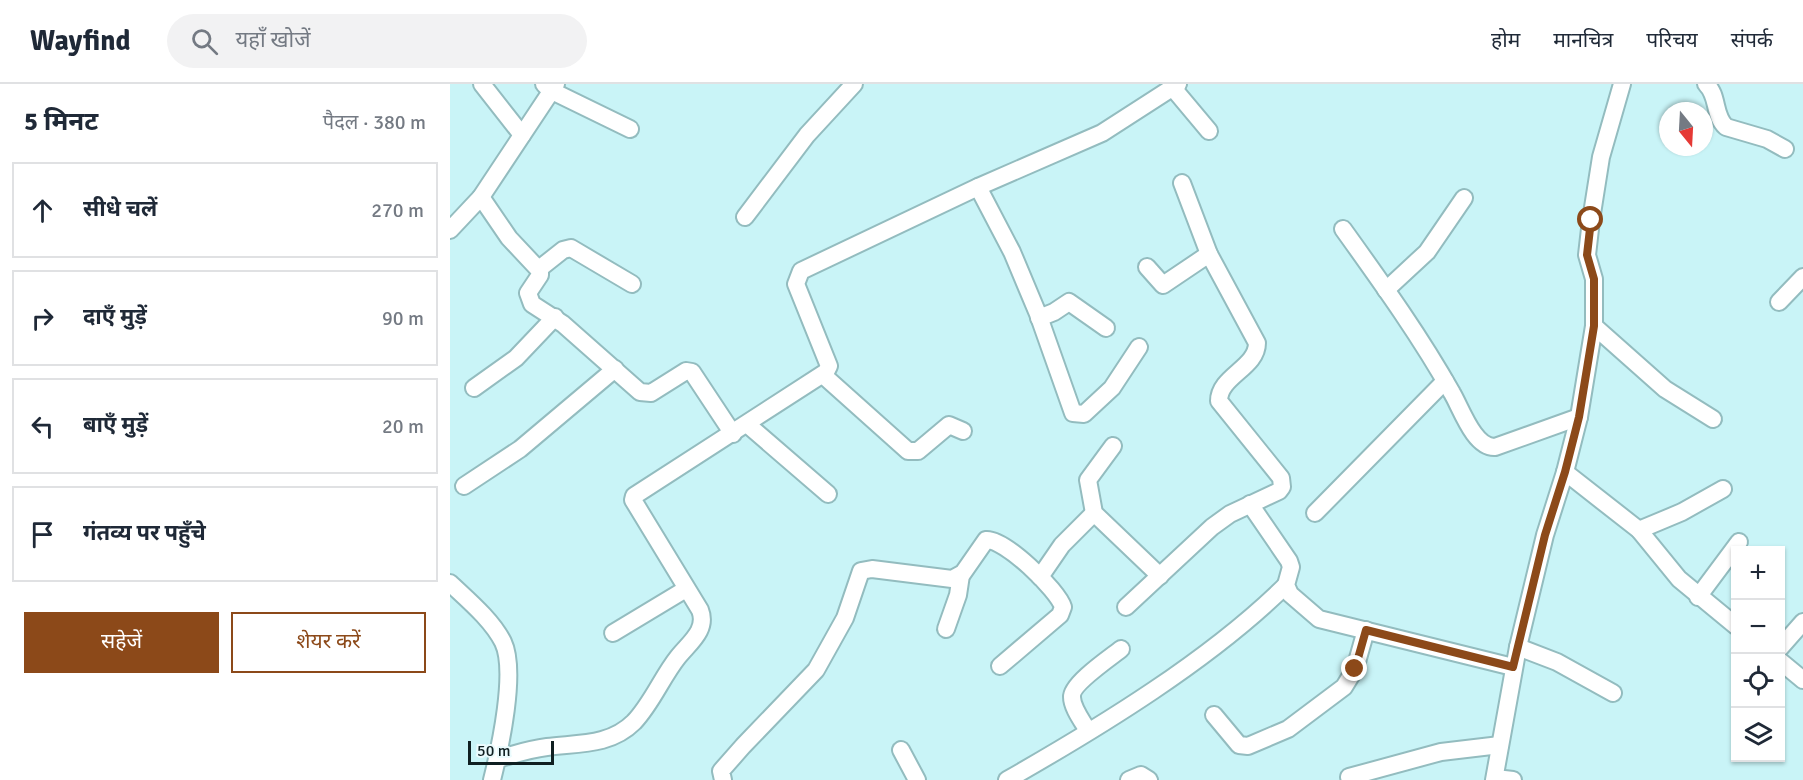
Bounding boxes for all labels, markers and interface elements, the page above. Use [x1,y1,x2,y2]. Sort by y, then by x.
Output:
search box [167,14,587,68]
text: Wayfind [30,24,131,58]
icon: search [188,25,221,58]
text: यहाँ खोजें [236,26,311,53]
text: होम [1491,27,1520,53]
text: मानचित्र [1553,27,1613,53]
text: परिचय [1646,27,1698,53]
text: संपर्क [1731,27,1773,53]
north arrow [1659,102,1713,156]
text: 5 मिनट [24,106,98,138]
text: पैदल · 380 m [323,110,426,135]
icon: ahead [26,194,59,227]
text: सीधे चलें [83,195,157,222]
text: 270 m [371,198,424,223]
route start [1577,206,1603,232]
icon: right [26,302,59,335]
text: दाएँ मुड़ें [83,303,147,330]
text: 90 m [382,306,424,331]
icon: left [26,410,59,443]
text: बाएँ मुड़ें [83,411,148,438]
text: 20 m [382,414,424,439]
icon: arrive [26,518,59,551]
text: गंतव्य पर पहुँचे [83,519,206,546]
map controls [1731,546,1785,762]
button: + [1731,546,1785,600]
button: − [1731,600,1785,654]
button: सहेजें [24,612,219,673]
button: शेयर करें [231,612,426,673]
button: locate [1731,654,1785,708]
route end [1341,655,1367,681]
button: layers [1731,708,1785,762]
scale bar [468,738,554,766]
text: 50 m [477,741,511,761]

